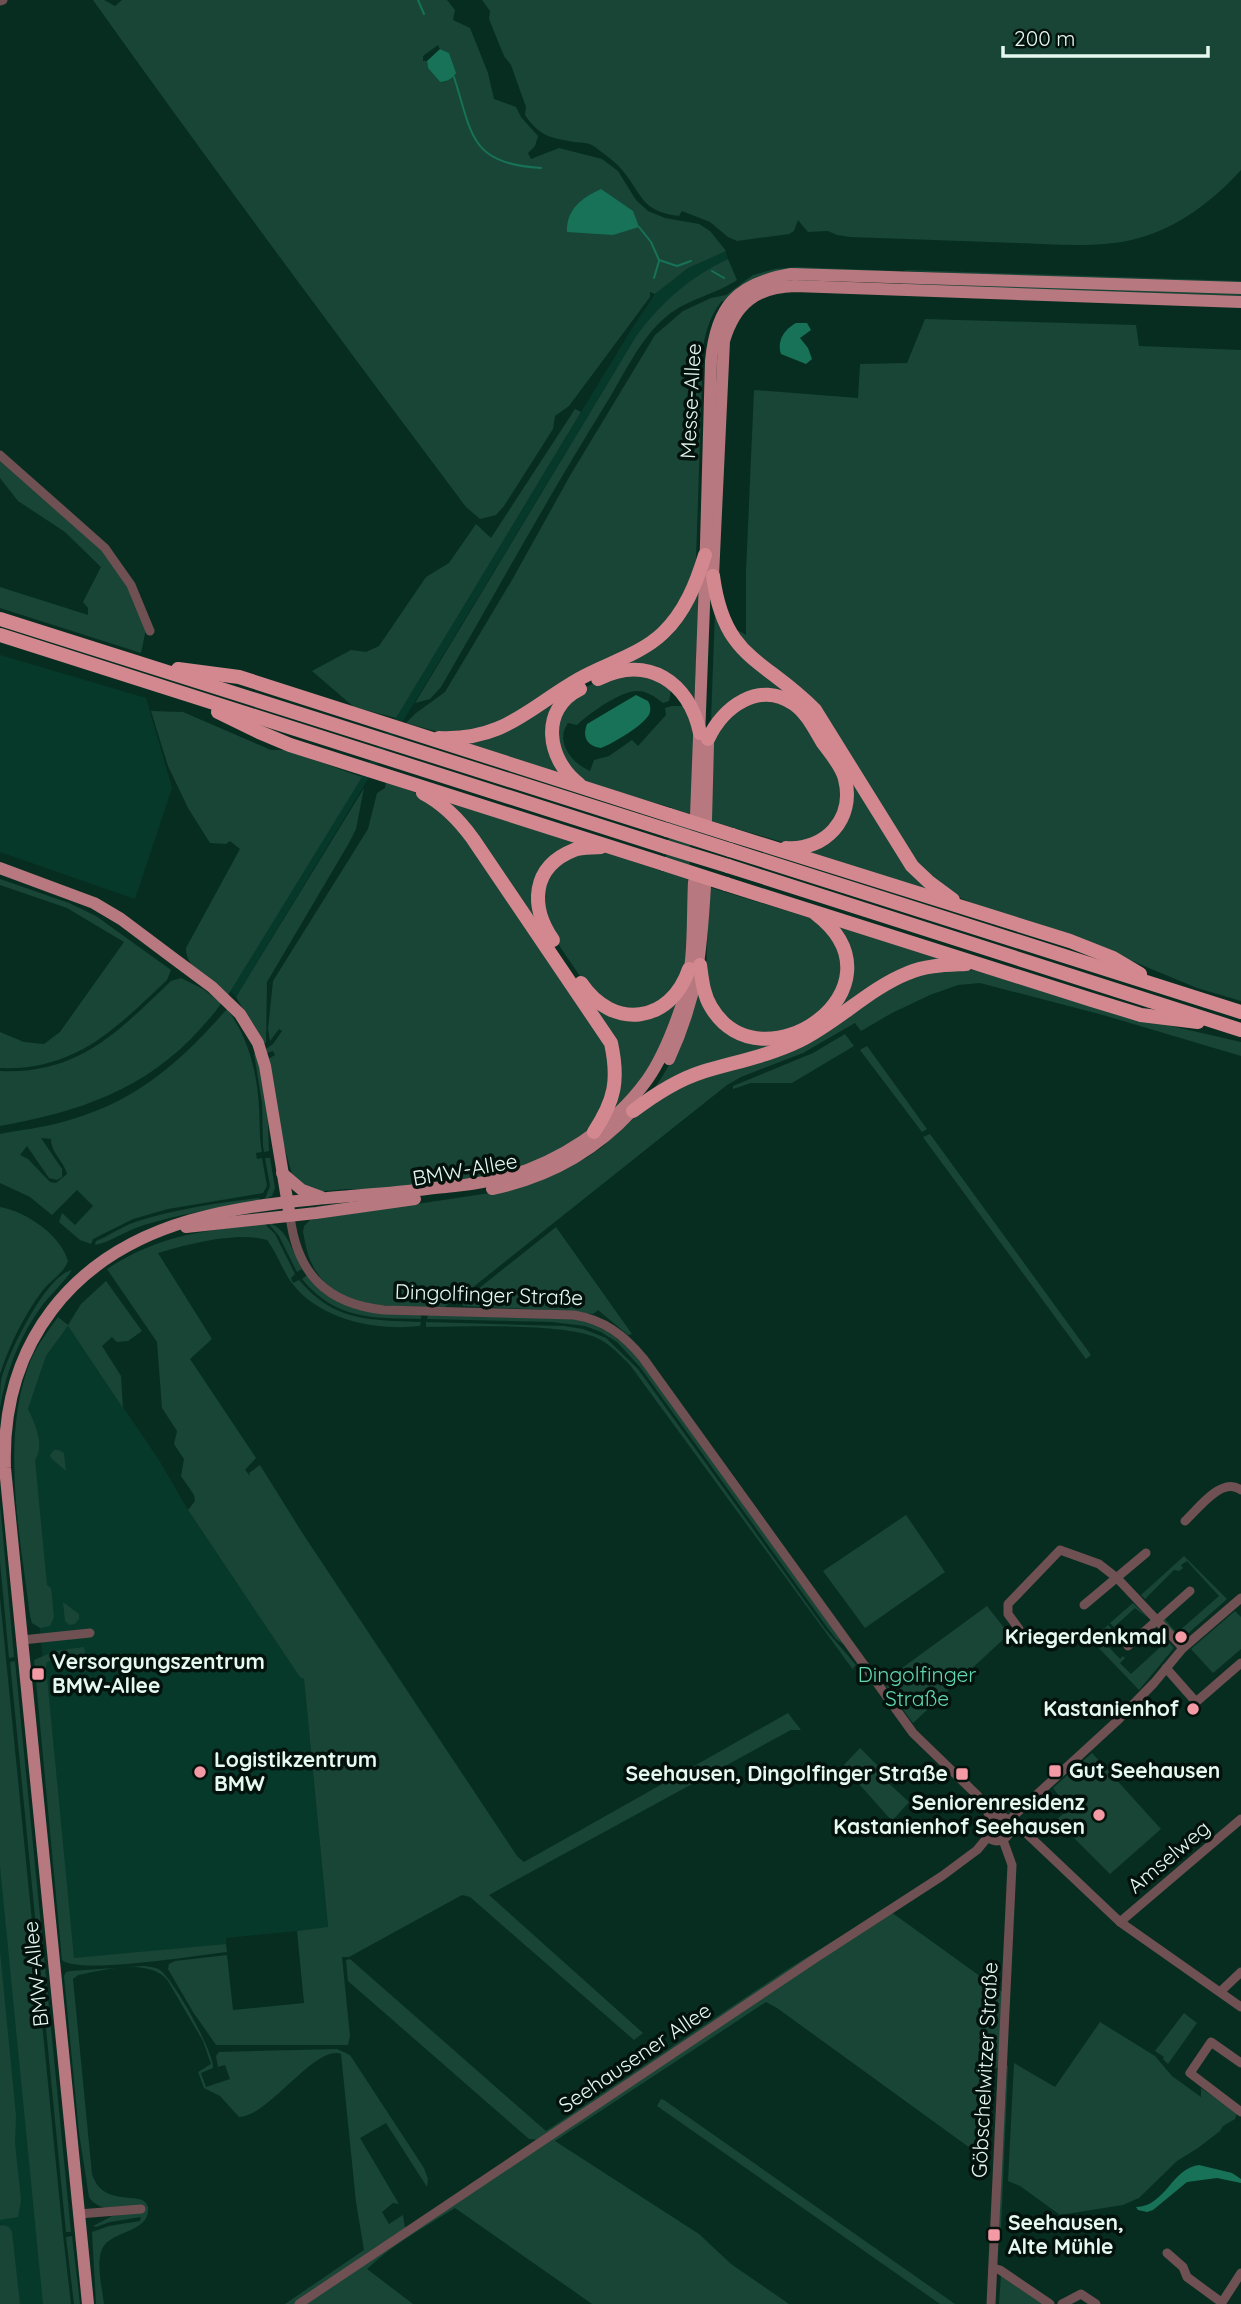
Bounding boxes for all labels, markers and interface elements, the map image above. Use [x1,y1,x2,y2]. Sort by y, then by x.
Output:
scale bar [1003,14,1208,58]
text: 200 m [1014,25,1076,51]
street label: Messe-Allee [674,342,706,459]
street label: BMW-Allee [410,1147,519,1191]
street label: Dingolfinger Straße [394,1278,584,1310]
place label: Kriegerdenkmal [1005,1623,1167,1649]
marker: Kriegerdenkmal [1173,1629,1189,1645]
place label: Versorgungszentrum BMW-Allee [52,1648,265,1698]
park label: Dingolfinger Straße [858,1661,976,1711]
marker: Versorgungszentrum BMW-Allee [30,1666,46,1682]
place label: Kastanienhof [1043,1695,1180,1721]
marker: Kastanienhof [1185,1701,1201,1717]
place label: Logistikzentrum BMW [214,1746,377,1796]
place label: Gut Seehausen [1069,1757,1220,1783]
place label: Seehausen, Dingolfinger Straße [626,1760,948,1786]
marker: Gut Seehausen [1047,1763,1063,1779]
marker: Logistikzentrum BMW [192,1764,208,1780]
marker: Seehausen, Dingolfinger Straße [954,1766,970,1782]
place label: Seniorenresidenz Kastanienhof Seehausen [833,1789,1085,1839]
marker: Seniorenresidenz Kastanienhof Seehausen [1091,1807,1107,1823]
street label: Amselweg [1122,1814,1215,1898]
street label: BMW-Allee [17,1920,53,2028]
street label: Göbschelwitzer Straße [965,1961,1003,2179]
street label: Seehausener Allee [553,1997,716,2118]
place label: Seehausen, Alte Mühle [1008,2209,1124,2259]
marker: Seehausen, Alte Mühle [986,2227,1002,2243]

